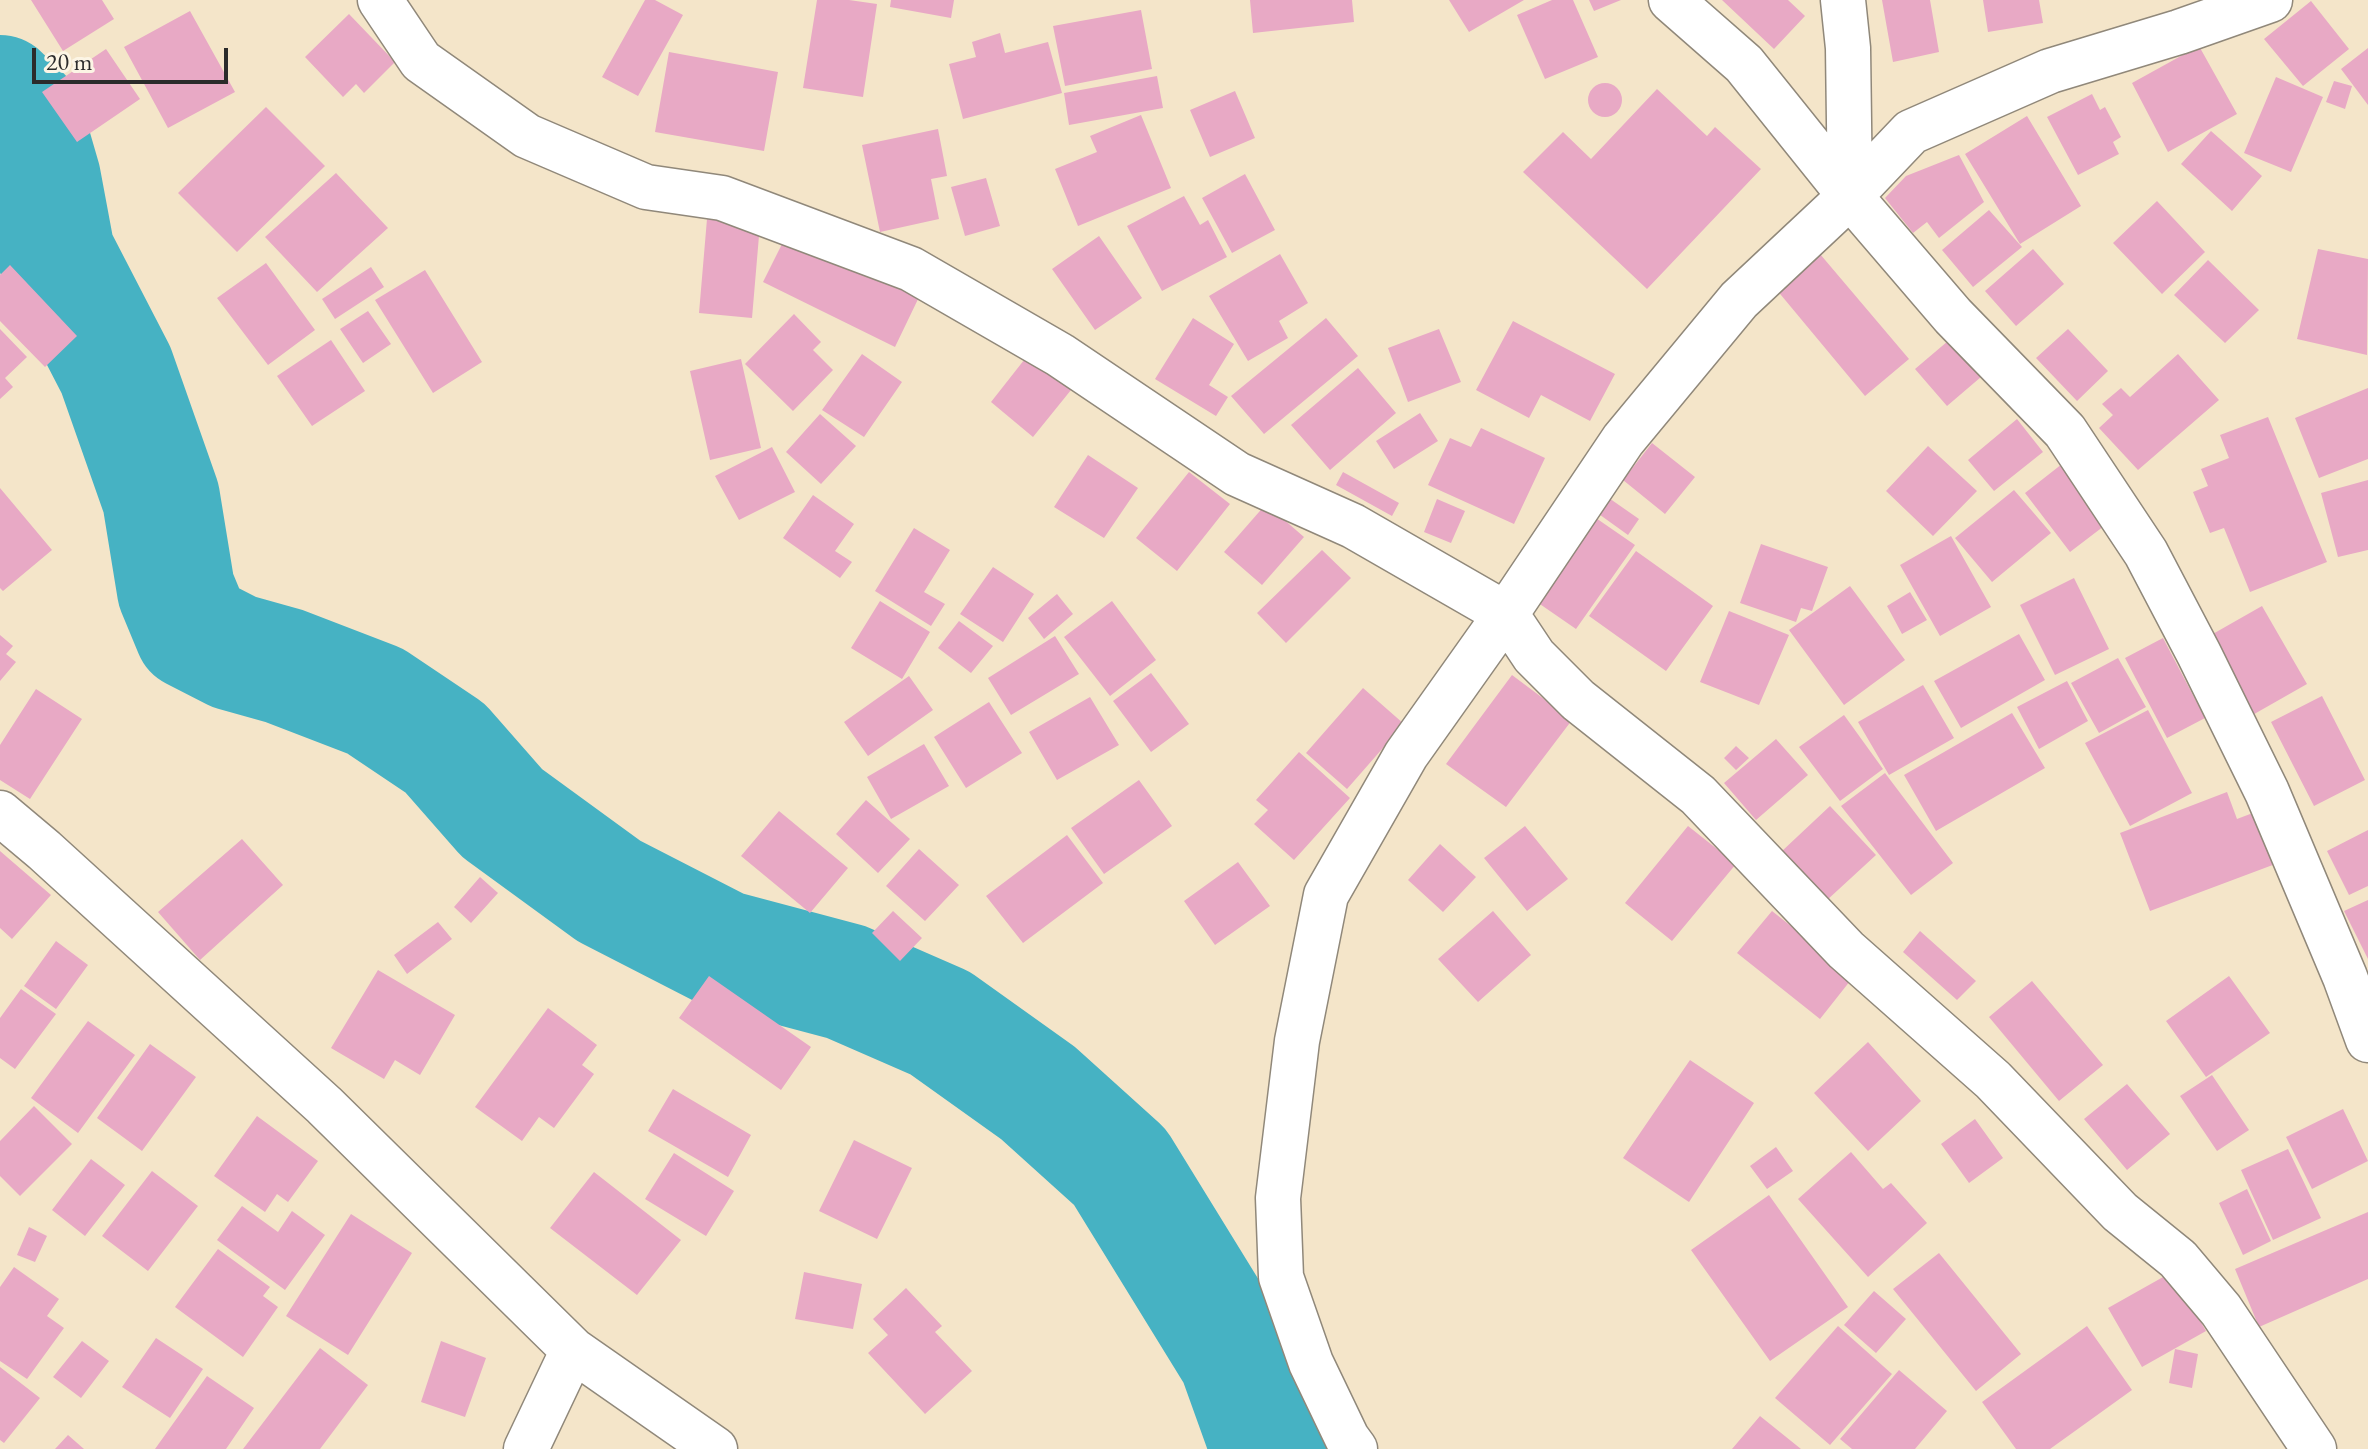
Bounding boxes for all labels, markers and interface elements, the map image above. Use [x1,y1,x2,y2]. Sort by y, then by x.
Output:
scale bar [36,32,232,82]
text: 20 m [46,46,93,77]

